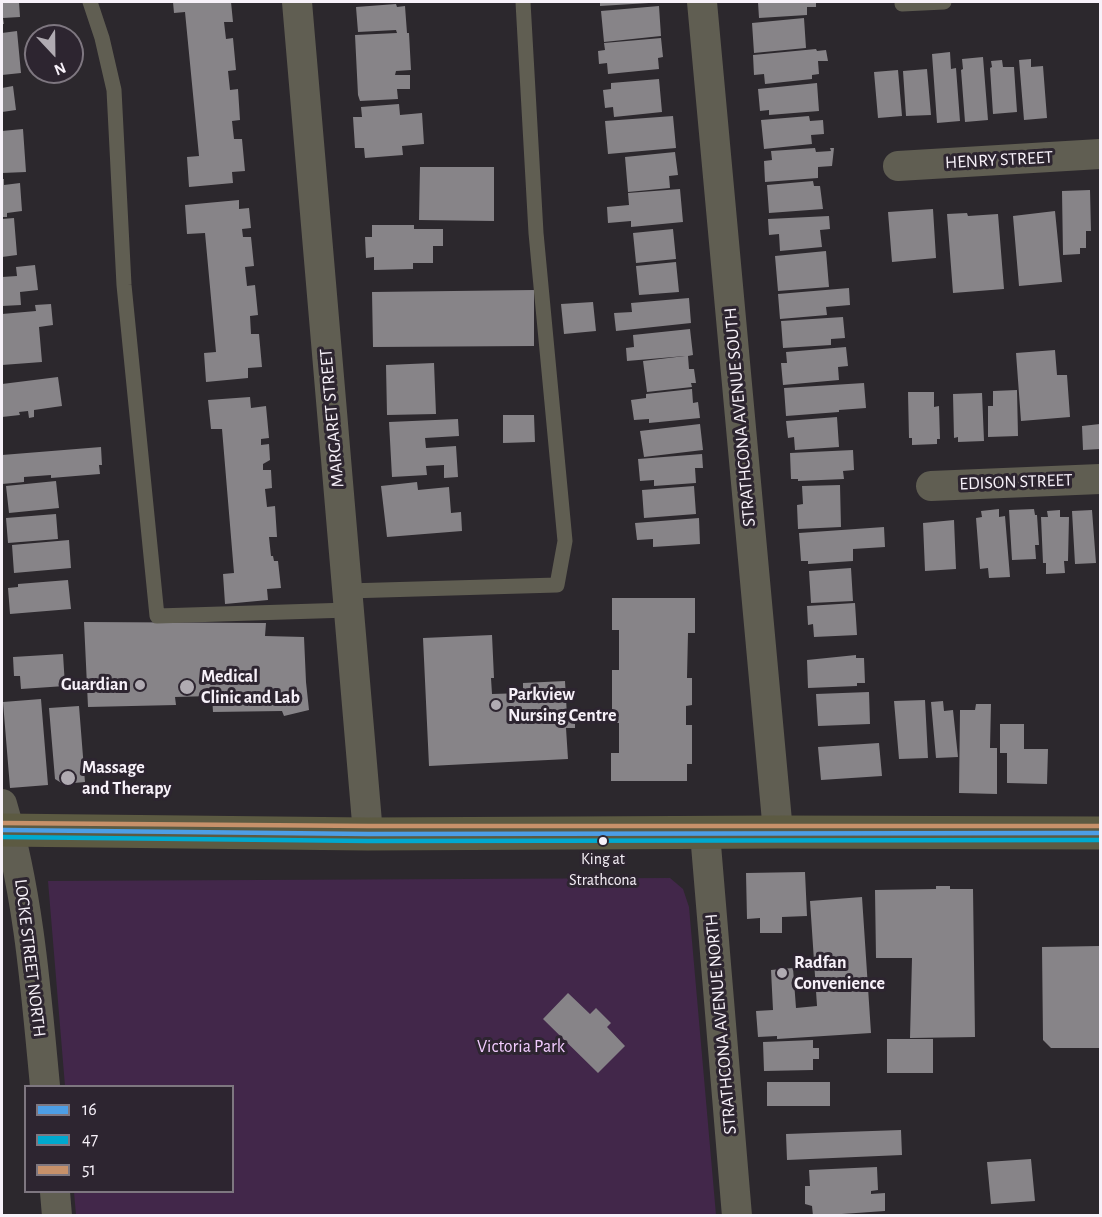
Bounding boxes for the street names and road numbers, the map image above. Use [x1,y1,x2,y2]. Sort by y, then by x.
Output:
street label: HENRY STREET [944,146,1054,174]
street label: STRATHCONA AVENUE SOUTH [720,306,760,528]
street label: MARGARET STREET [315,348,349,488]
street label: EDISON STREET [959,469,1073,495]
street label: LOCKE STREET NORTH [10,878,50,1038]
street label: STRATHCONA AVENUE NORTH [701,913,741,1135]

